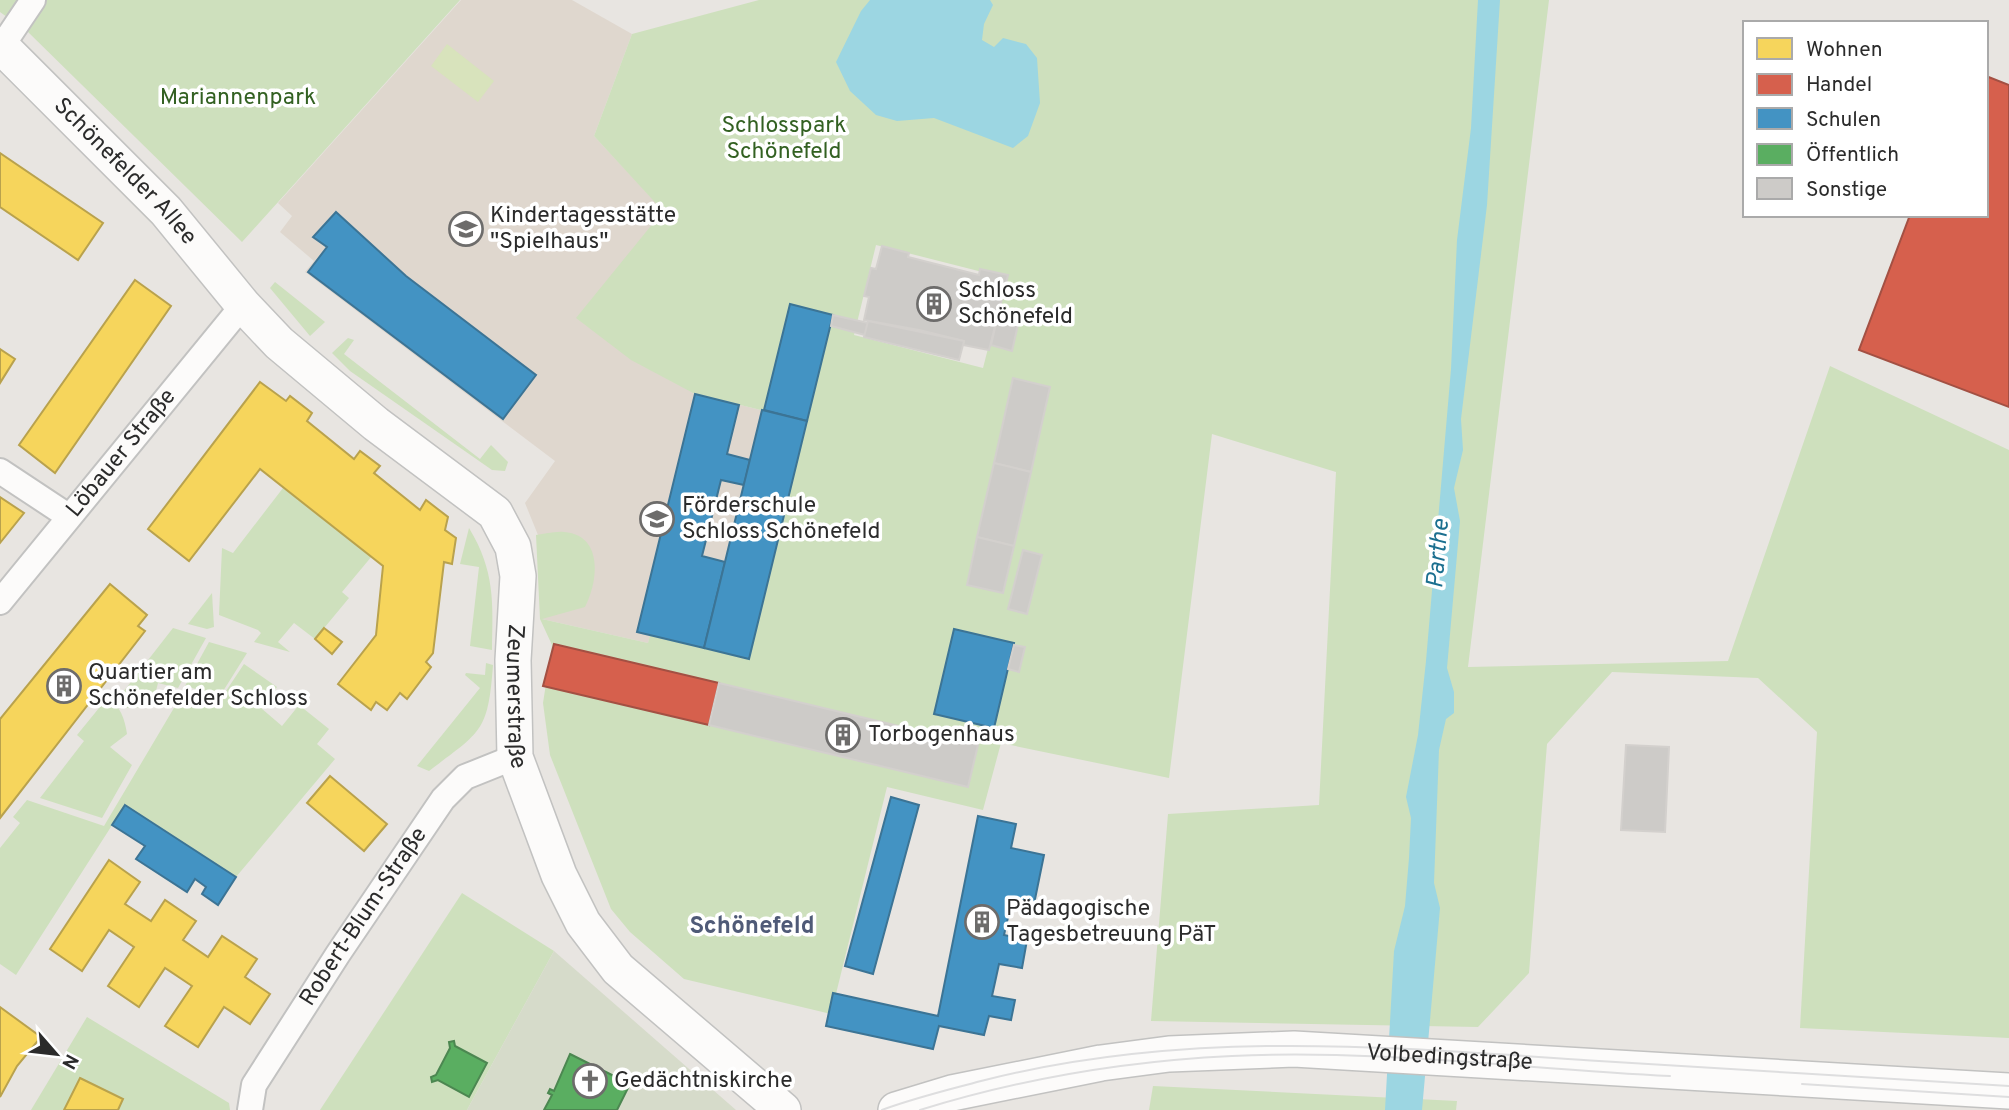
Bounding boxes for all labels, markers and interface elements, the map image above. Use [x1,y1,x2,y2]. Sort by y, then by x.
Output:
legend [1743,21,1988,217]
text: Wohnen [1806,37,1883,64]
text: Handel [1806,72,1872,99]
park label: Mariannenpark [160,84,316,113]
street label: Schönefelder Allee [47,92,203,251]
text: Schulen [1806,107,1881,134]
park label: Schlosspark Schönefeld [722,112,846,167]
text: Öffentlich [1806,142,1899,169]
text: Sonstige [1806,177,1887,204]
place label: Kindertagesstätte "Spielhaus" [490,202,676,257]
school or university icon: Kindertagesstätte "Spielhaus" [447,210,485,248]
place label: Schloss Schönefeld [958,277,1073,332]
building icon: Schloss Schönefeld [915,285,953,323]
street label: Löbauer Straße [60,383,183,524]
place label: Förderschule Schloss Schönefeld [682,492,880,547]
school or university icon: Förderschule Schloss Schönefeld [638,500,676,538]
water label: Parthe [1421,518,1457,590]
street label: Zeumerstraße [498,623,533,773]
place label: Quartier am Schönefelder Schloss [88,659,308,714]
building icon: Quartier am Schönefelder Schloss [45,667,83,705]
building icon: Torbogenhaus [824,716,862,754]
place label: Torbogenhaus [868,721,1015,750]
street label: Robert-Blum-Straße [294,822,434,1012]
place label: Pädagogische Tagesbetreuung PäT [1006,895,1216,950]
building icon: Pädagogische Tagesbetreuung PäT [963,903,1001,941]
district label: Schönefeld [689,912,815,942]
north arrow [21,1019,91,1089]
street label: Volbedingstraße [1365,1039,1534,1078]
text: N [55,1049,83,1073]
church icon: Gedächtniskirche [571,1062,609,1100]
place label: Gedächtniskirche [614,1067,793,1096]

